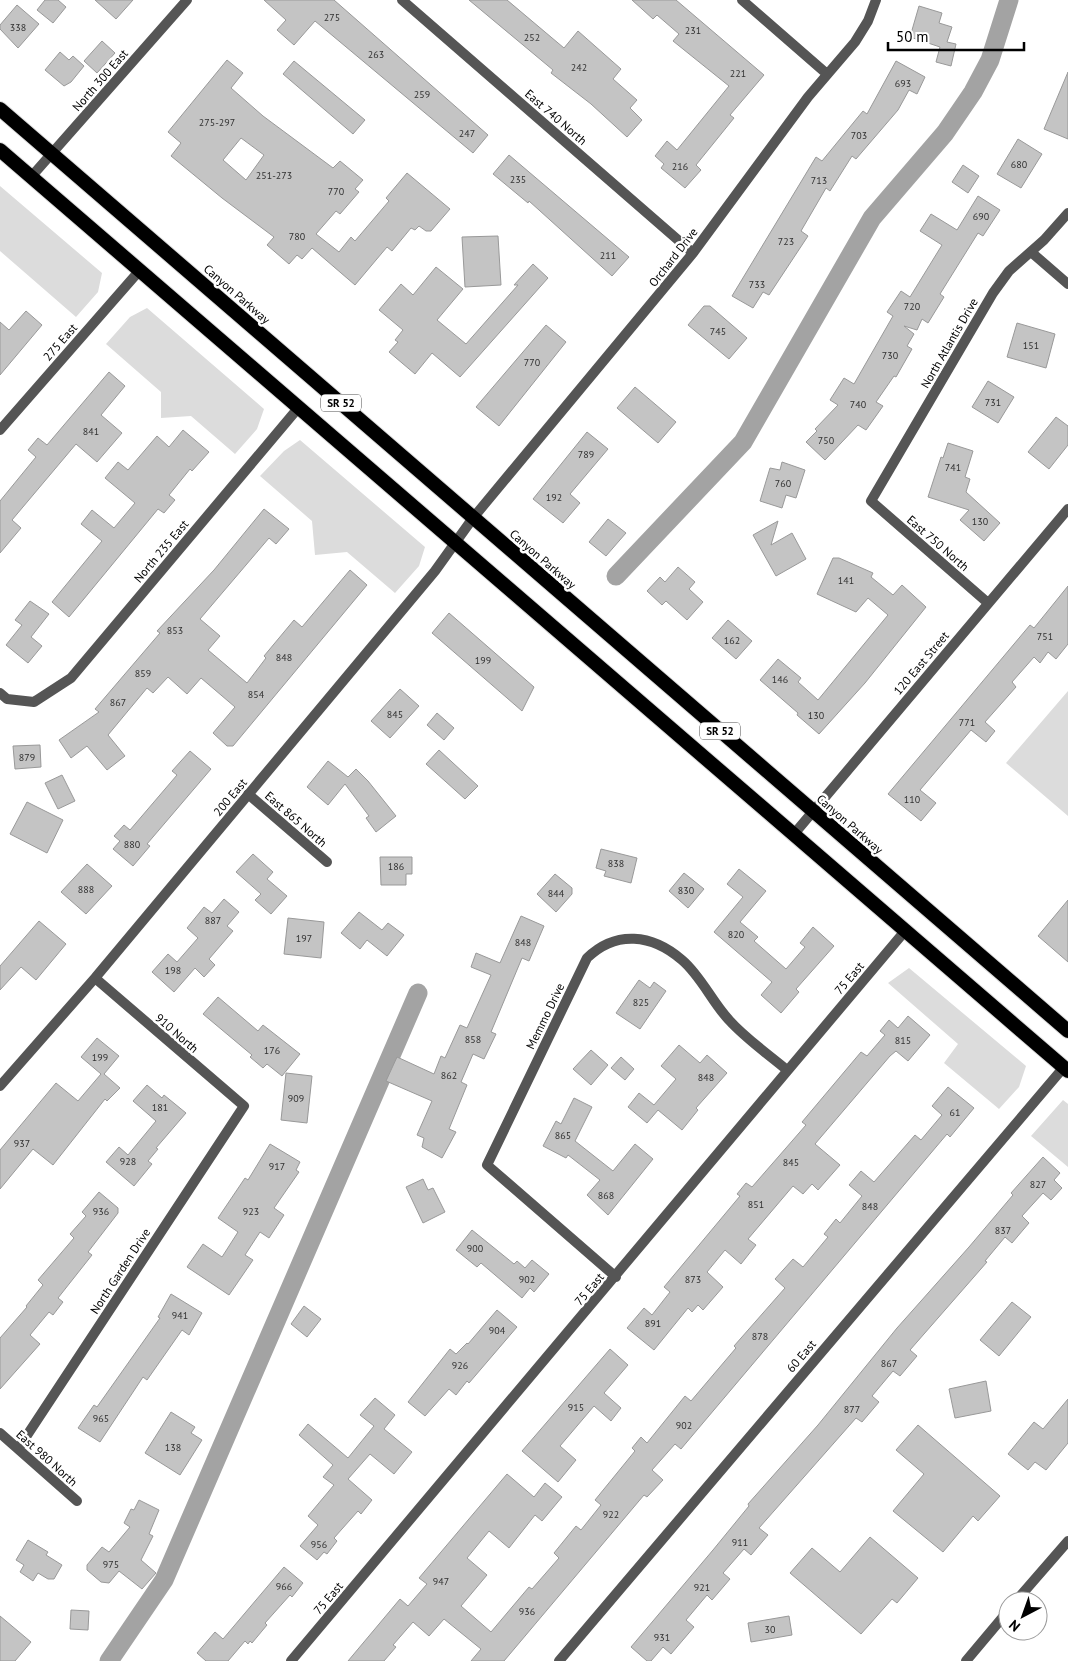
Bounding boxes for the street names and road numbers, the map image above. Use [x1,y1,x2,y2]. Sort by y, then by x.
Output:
street label: North 300 East [69,46,131,114]
street label: East 740 North [522,86,590,148]
street label: Orchard Drive [645,224,701,290]
street label: Canyon Parkway [201,261,274,327]
street label: North Atlantis Drive [917,295,981,391]
street label: 275 East [40,320,80,364]
road number: SR 52 [321,394,361,412]
street label: East 750 North [904,512,972,574]
street label: North 235 East [130,517,192,585]
street label: Canyon Parkway [507,526,580,592]
street label: 120 East Street [890,628,952,698]
road number: SR 52 [700,722,740,739]
street label: 200 East [210,775,250,819]
street label: East 865 North [262,788,330,850]
street label: Canyon Parkway [814,791,887,857]
street label: 75 East [831,959,867,997]
street label: Memmo Drive [523,981,567,1051]
street label: 910 North [152,1010,202,1056]
street label: North Garden Drive [87,1225,153,1317]
street label: 75 East [571,1270,607,1308]
street label: 60 East [783,1337,819,1375]
street label: East 980 North [13,1427,81,1489]
street label: 75 East [310,1579,346,1617]

